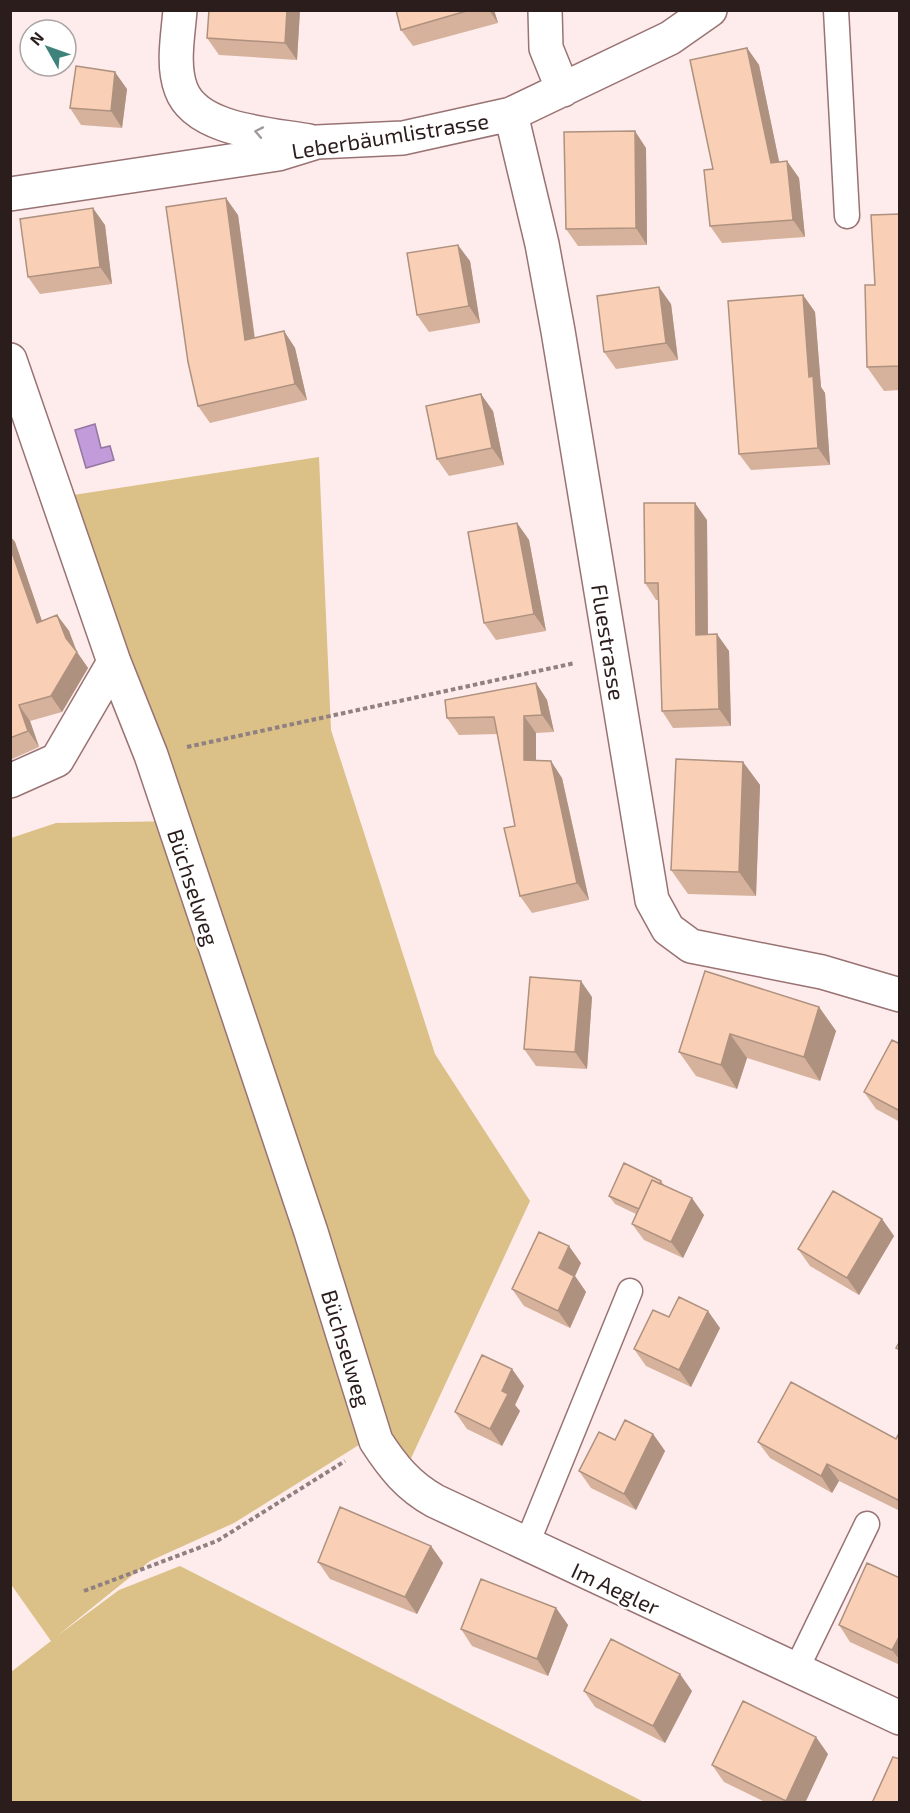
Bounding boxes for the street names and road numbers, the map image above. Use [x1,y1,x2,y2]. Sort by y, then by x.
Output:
street label: Leberbäumlistrasse [290,107,490,163]
street label: Fluestrasse [587,582,631,702]
street label: Büchselweg [163,825,225,949]
street label: Büchselweg [317,1286,377,1410]
street label: Im Aegler [568,1556,664,1620]

